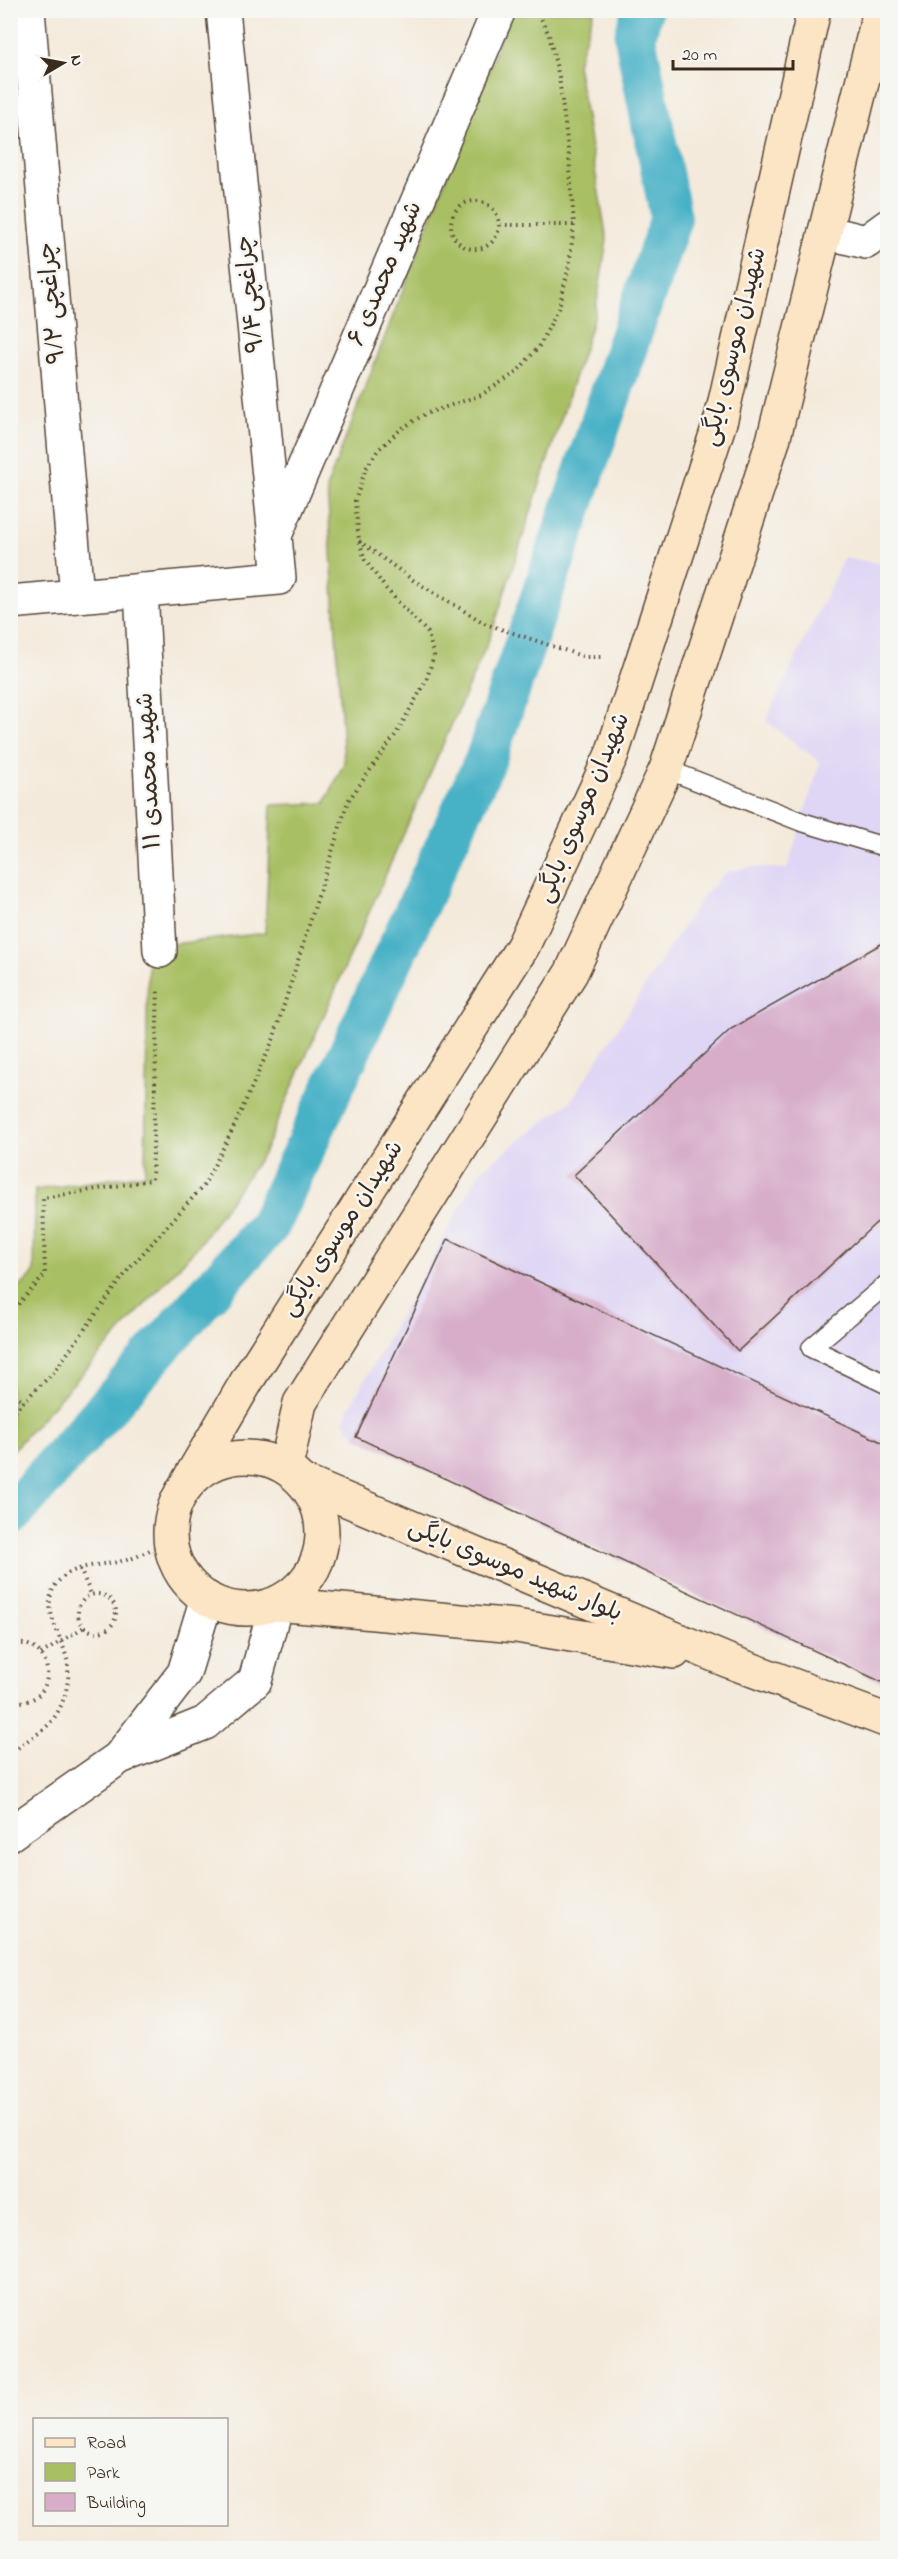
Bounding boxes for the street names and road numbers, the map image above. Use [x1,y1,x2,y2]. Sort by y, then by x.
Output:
street label: شهید محمدی ۶ [340,196,432,352]
street label: ۹/۴چراغچی [227,233,275,355]
street label: ۹/۲ چراغچی [30,240,76,366]
street label: شهیدان موسوی بایگی [693,244,777,450]
street label: شهید محمدی ۱۱ [128,692,172,850]
street label: شهیدان موسوی بایگی [528,707,640,909]
street label: شهیدان موسوی بایگی [273,1134,413,1324]
street label: بلوار شهید موسوی بایگی [403,1510,627,1632]

